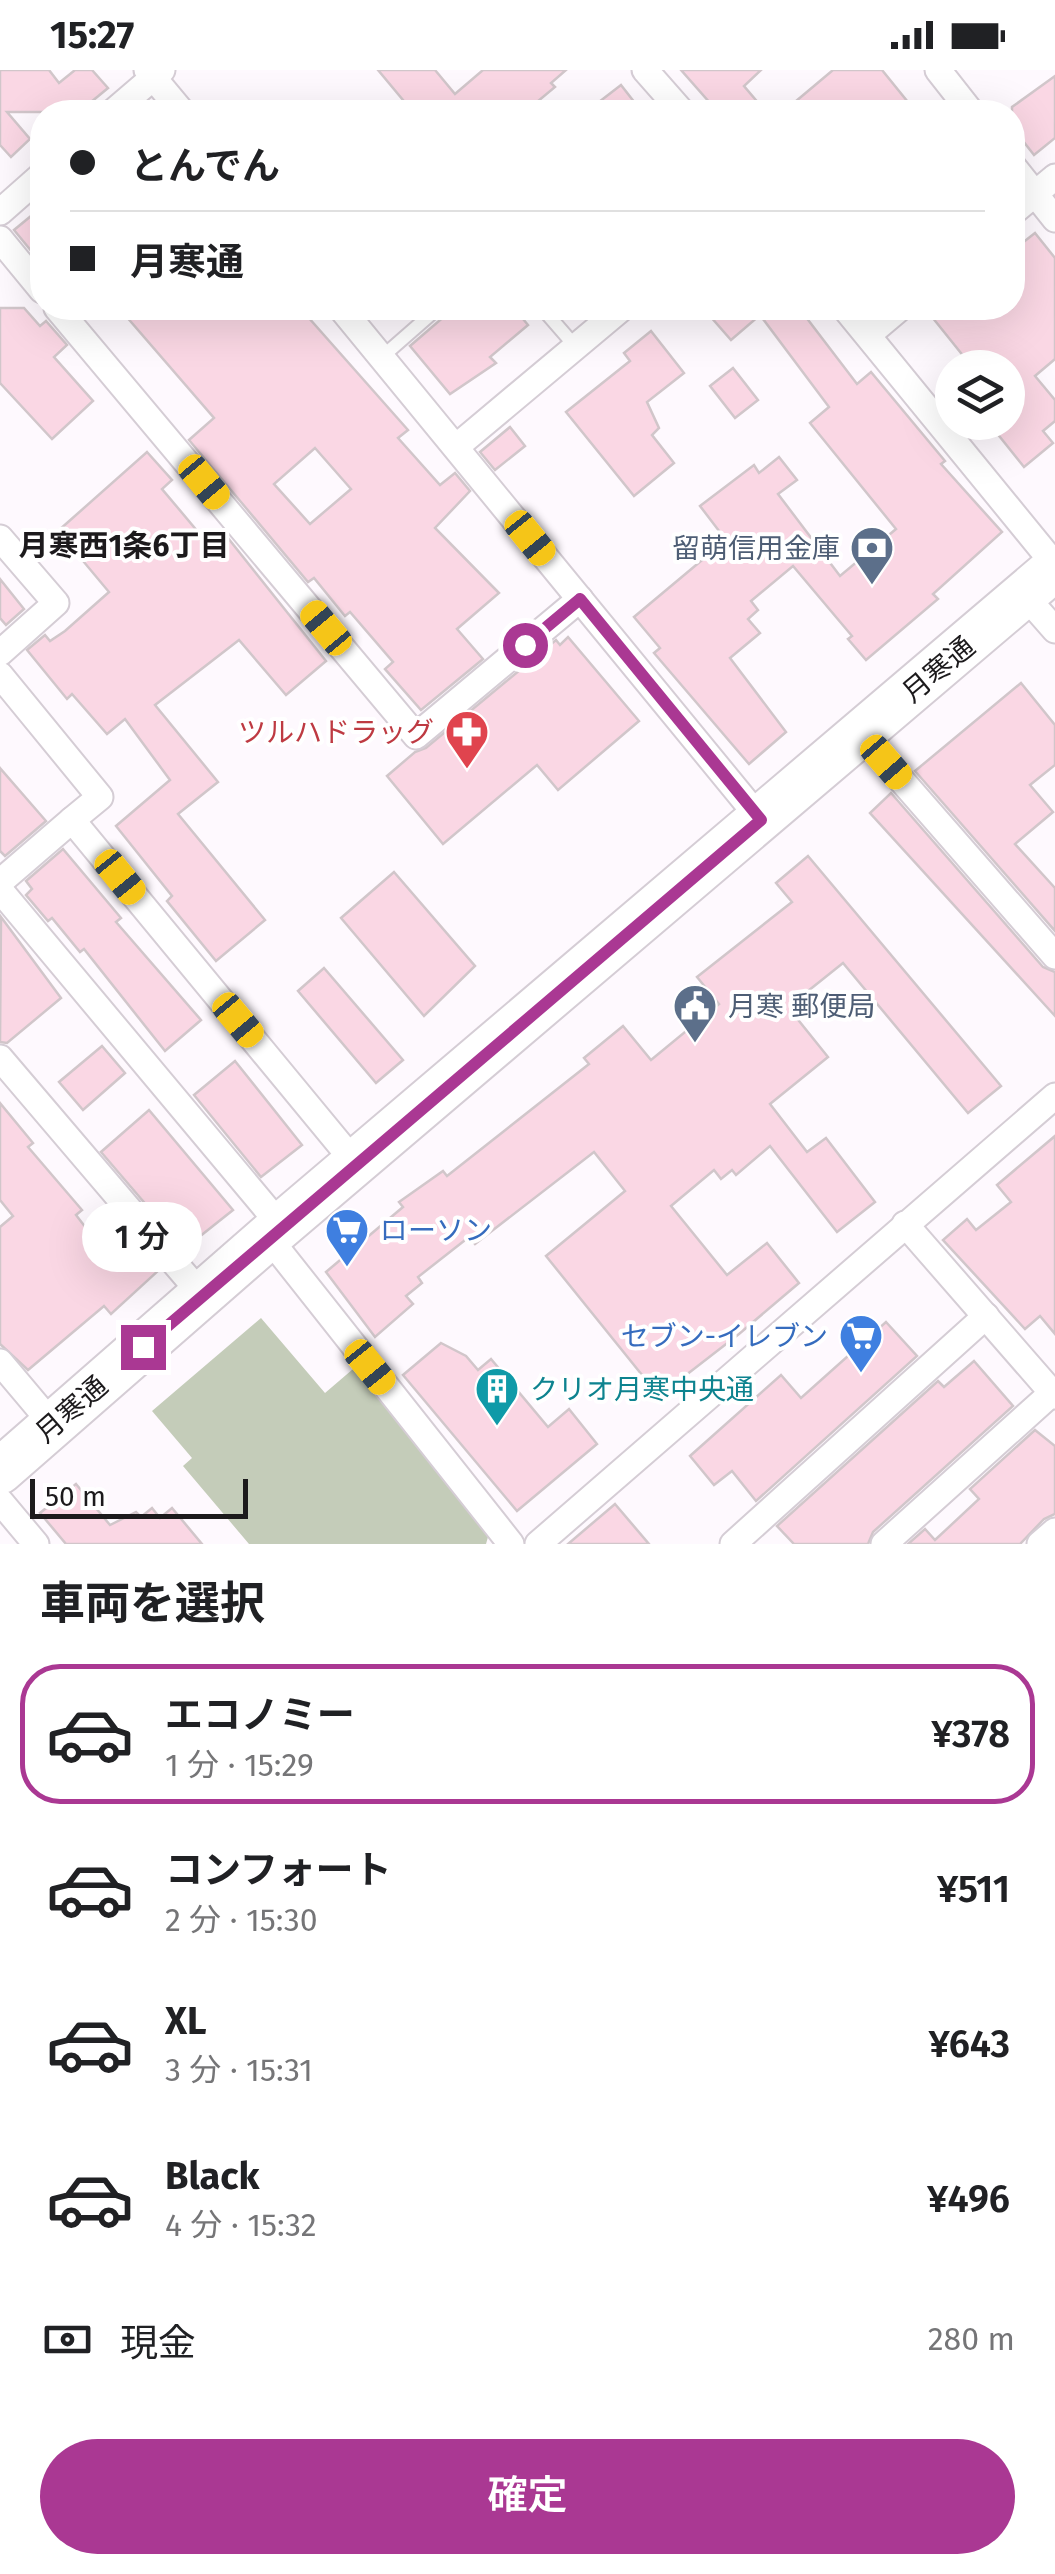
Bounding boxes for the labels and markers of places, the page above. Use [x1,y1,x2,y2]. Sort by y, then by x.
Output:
bank icon: 留萌信用金庫 [849,525,895,586]
place label: 留萌信用金庫 [672,532,840,565]
pharmacy icon: ツルハドラッグ [444,709,490,770]
place label: ツルハドラッグ [238,716,434,749]
public building icon: 月寒 郵便局 [672,983,718,1044]
place label: 月寒 郵便局 [728,990,875,1023]
supermarket icon: ローソン [324,1207,370,1268]
place label: ローソン [380,1214,492,1247]
supermarket icon: セブン-イレブン [838,1313,884,1374]
place label: セブン-イレブン [621,1320,828,1353]
building icon: クリオ月寒中央通 [474,1366,520,1427]
place label: クリオ月寒中央通 [530,1373,754,1406]

